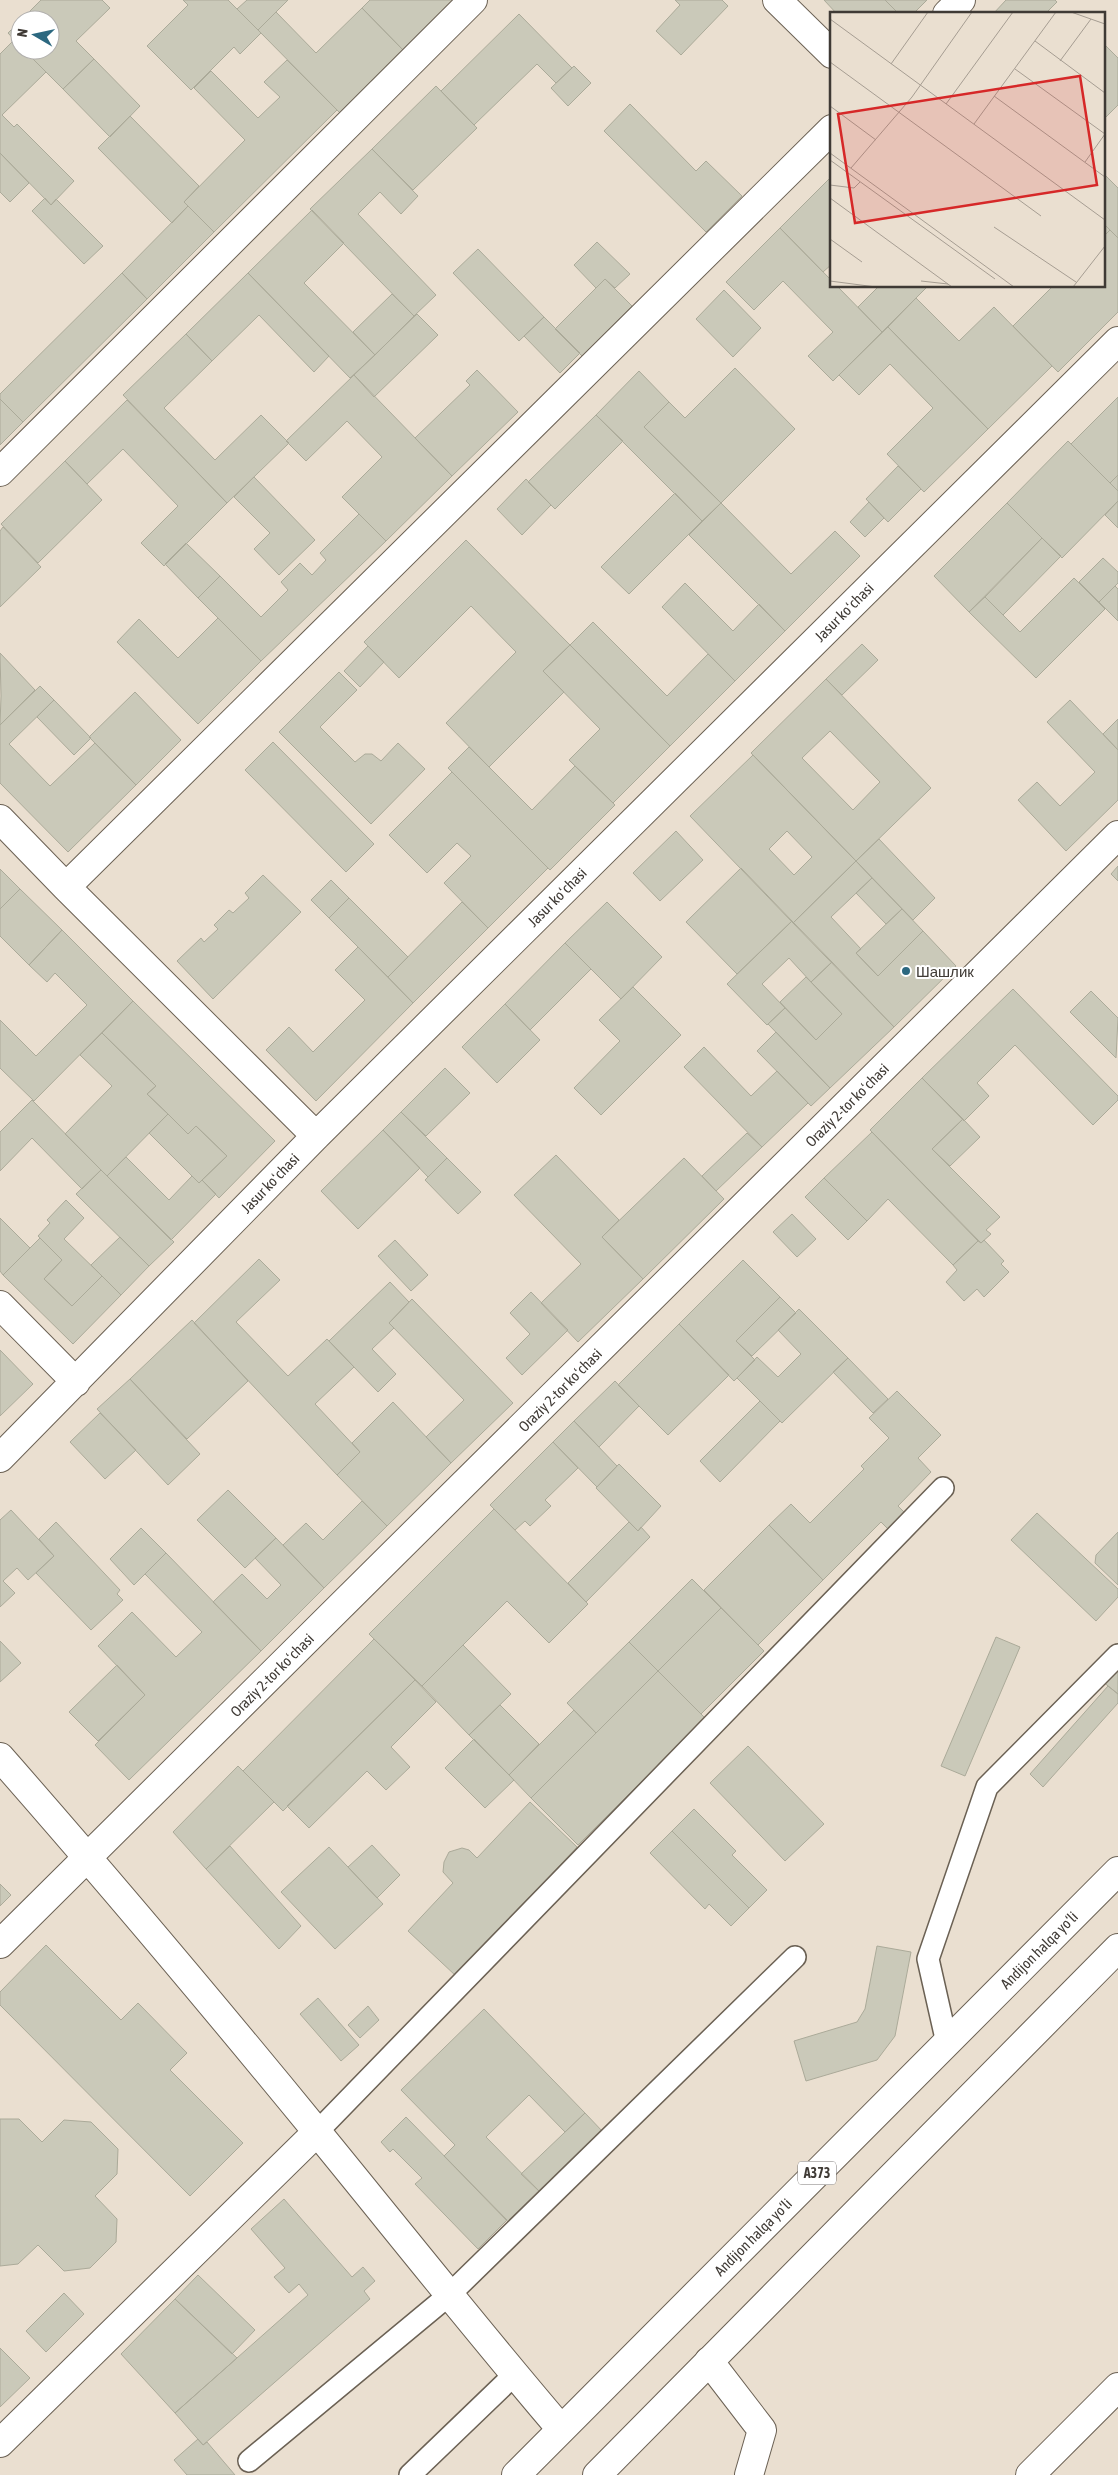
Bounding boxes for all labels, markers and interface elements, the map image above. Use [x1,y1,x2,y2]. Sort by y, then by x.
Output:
north arrow [10,10,60,60]
inset map [830,12,1106,288]
text: N [14,28,31,38]
street label: Jasur koʻchasi [811,579,877,645]
street label: Jasur koʻchasi [524,864,590,930]
place label: Шашлик [916,963,974,980]
marker: Шашлик [900,965,912,977]
street label: Oraziy 2-tor koʻchasi [802,1060,892,1150]
street label: Jasur koʻchasi [237,1150,303,1216]
street label: Oraziy 2-tor koʻchasi [515,1345,605,1435]
street label: Oraziy 2-tor koʻchasi [227,1630,317,1720]
street label: Andijon halqa yo‘li [997,1908,1081,1992]
road number: A373 [798,2162,836,2184]
street label: Andijon halqa yo‘li [711,2195,795,2279]

